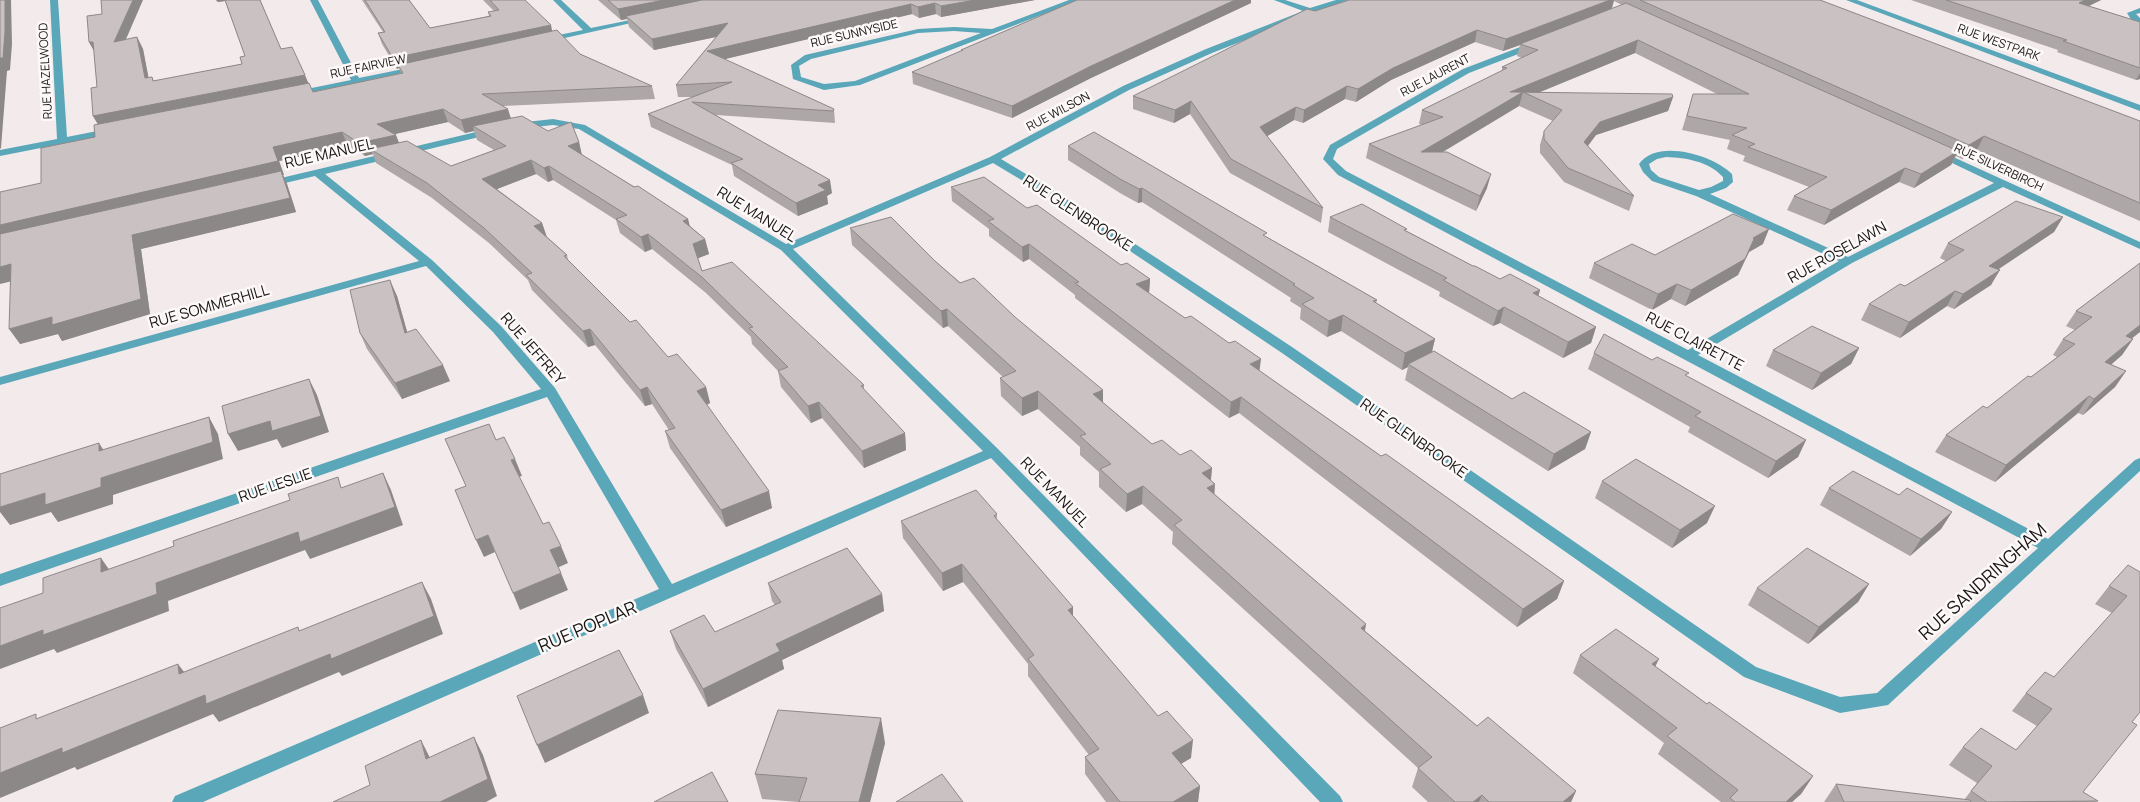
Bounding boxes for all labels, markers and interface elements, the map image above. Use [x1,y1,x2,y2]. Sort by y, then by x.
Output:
street label: RUE SUNNYSIDE [809,15,899,51]
street label: RUE WESTPARK [1955,19,2043,65]
street label: RUE HAZELWOOD [34,22,56,120]
street label: RUE FAIRVIEW [328,49,408,82]
street label: RUE LAURENT [1397,49,1474,101]
street label: RUE WILSON [1023,87,1093,135]
street label: RUE MANUEL [282,132,376,173]
street label: RUE SILVERBIRCH [1952,139,2046,195]
street label: RUE GLENBROOKE [1019,170,1137,256]
street label: RUE MANUEL [713,181,801,247]
street label: RUE ROSELAWN [1784,216,1890,288]
street label: RUE SOMMERHILL [147,279,272,333]
street label: RUE CLAIRETTE [1642,306,1748,376]
street label: RUE JEFFREY [496,308,570,389]
street label: RUE GLENBROOKE [1356,393,1472,483]
street label: RUE MANUEL [1016,452,1094,532]
street label: RUE LESLIE [236,463,314,507]
street label: RUE SANDRINGHAM [1913,517,2051,645]
street label: RUE POPLAR [534,595,640,657]

